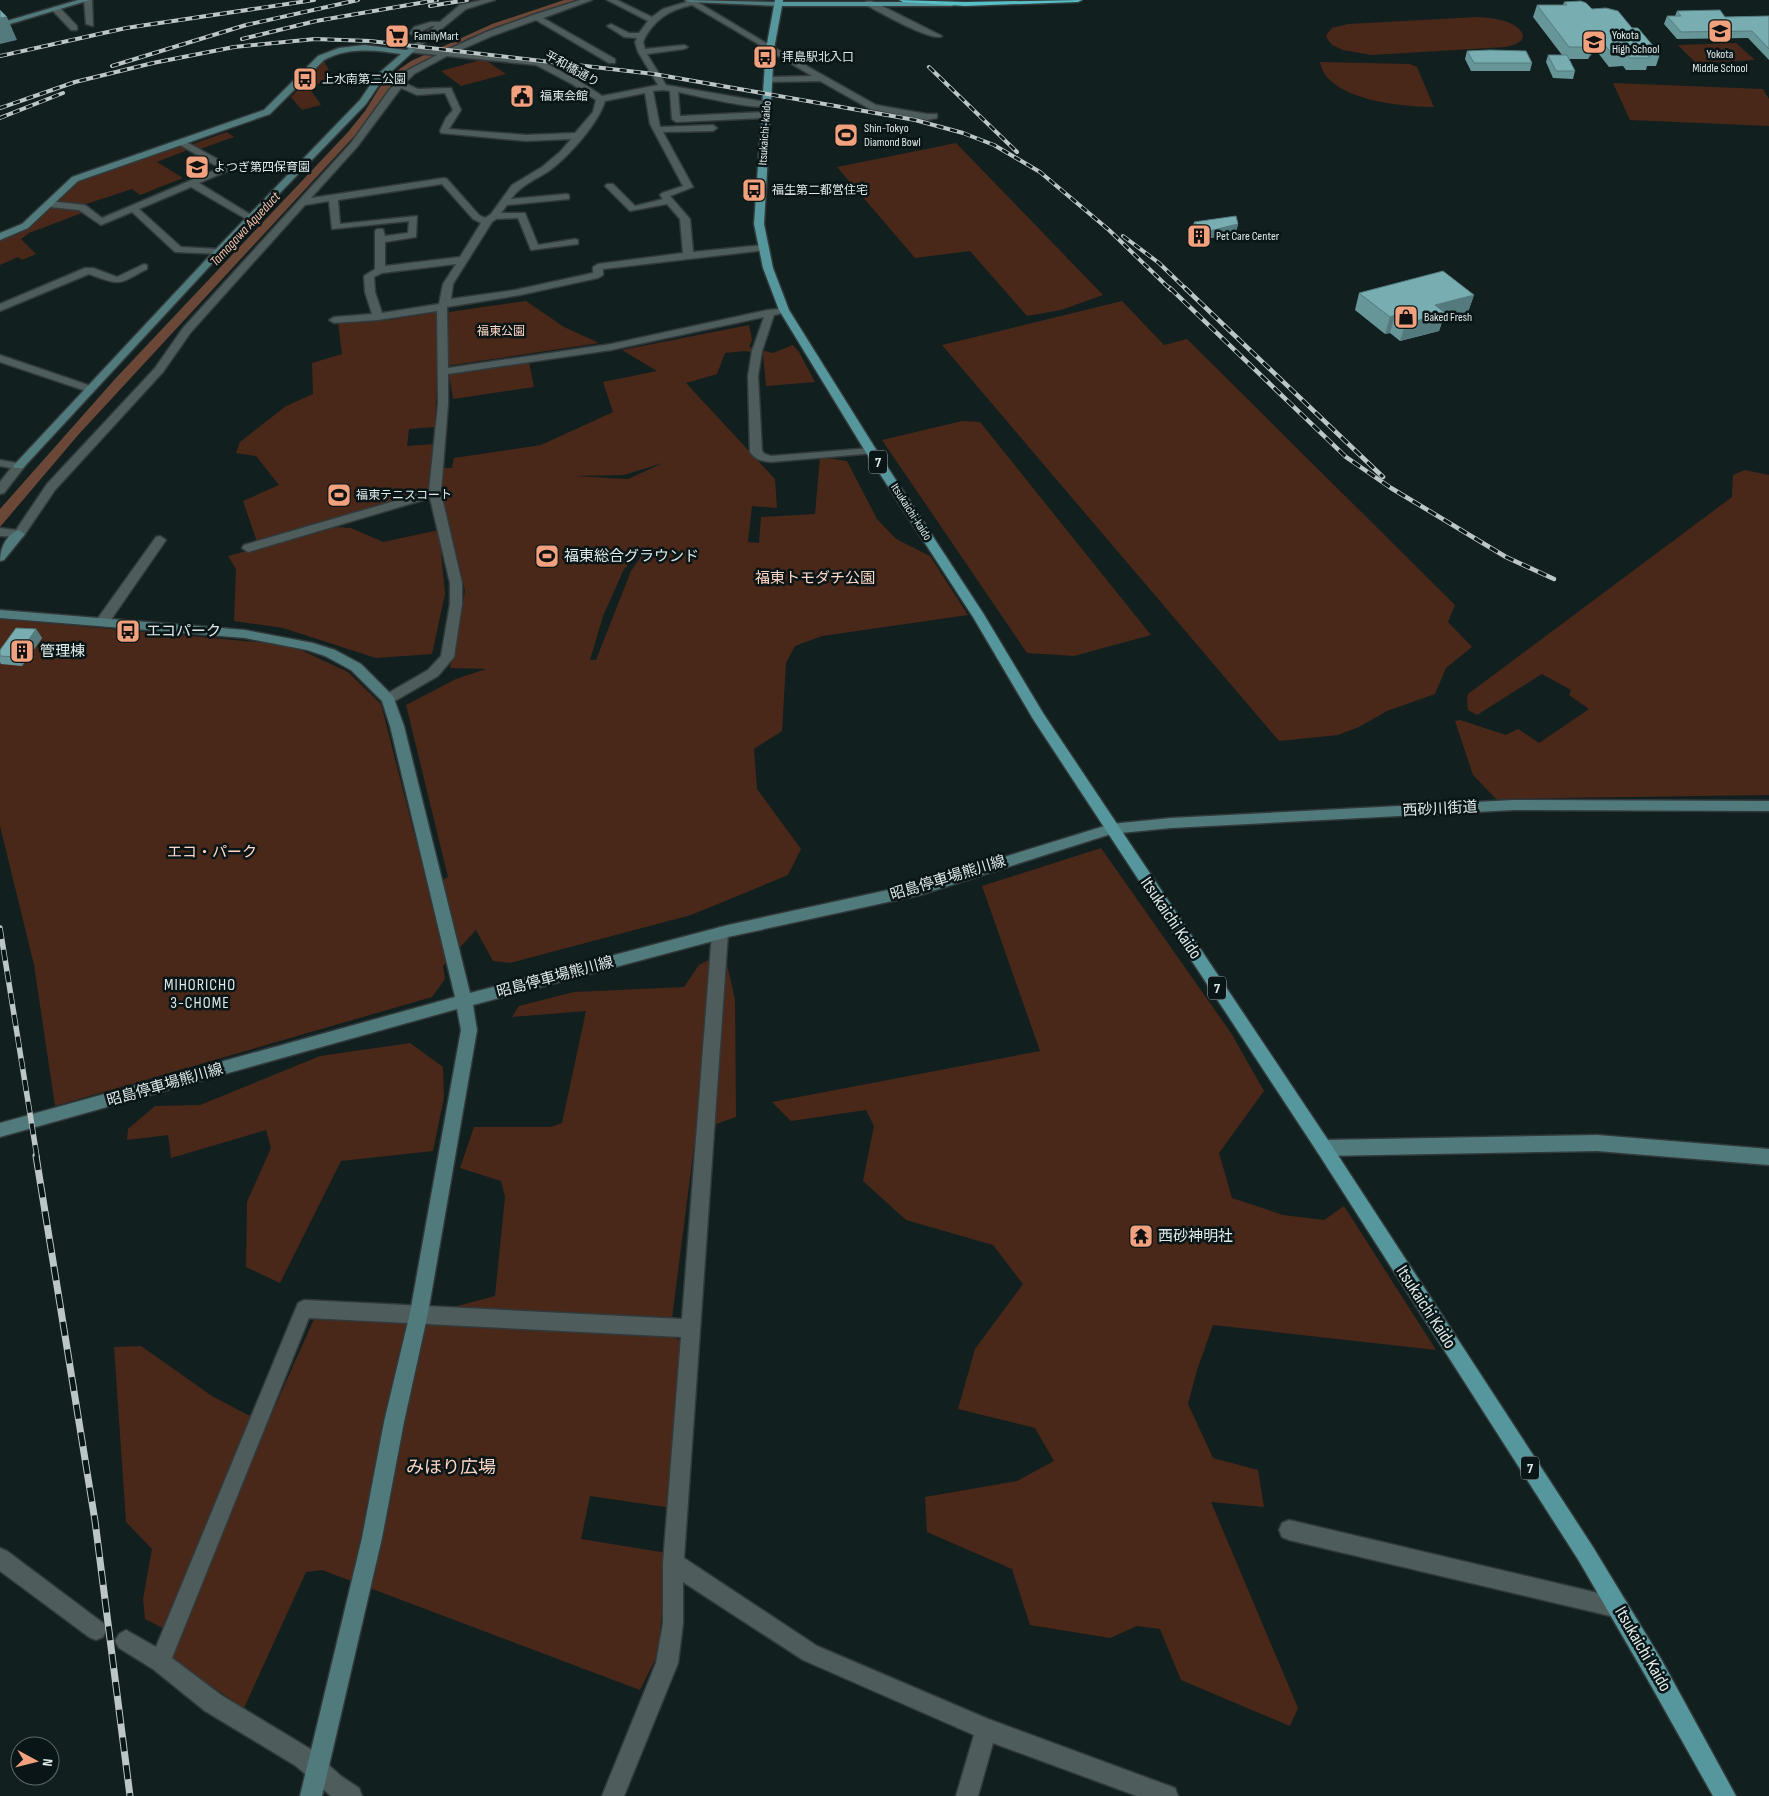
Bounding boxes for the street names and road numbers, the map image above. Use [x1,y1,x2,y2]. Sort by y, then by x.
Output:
street label: 平和橋通り [542,48,602,90]
street label: Itsukaichi-kaido [755,100,775,166]
road number: 7 [869,451,887,474]
street label: Itsukaichi-kaido [887,481,935,543]
street label: 西砂川街道 [1402,798,1478,820]
street label: 昭島停車場熊川線 [888,851,1008,905]
street label: Itsukaichi Kaido [1136,873,1206,963]
street label: 昭島停車場熊川線 [495,952,615,1002]
road number: 7 [1208,976,1226,1000]
street label: 昭島停車場熊川線 [105,1059,225,1111]
street label: Itsukaichi Kaido [1391,1262,1461,1352]
road number: 7 [1521,1456,1539,1480]
street label: Itsukaichi Kaido [1610,1603,1676,1695]

